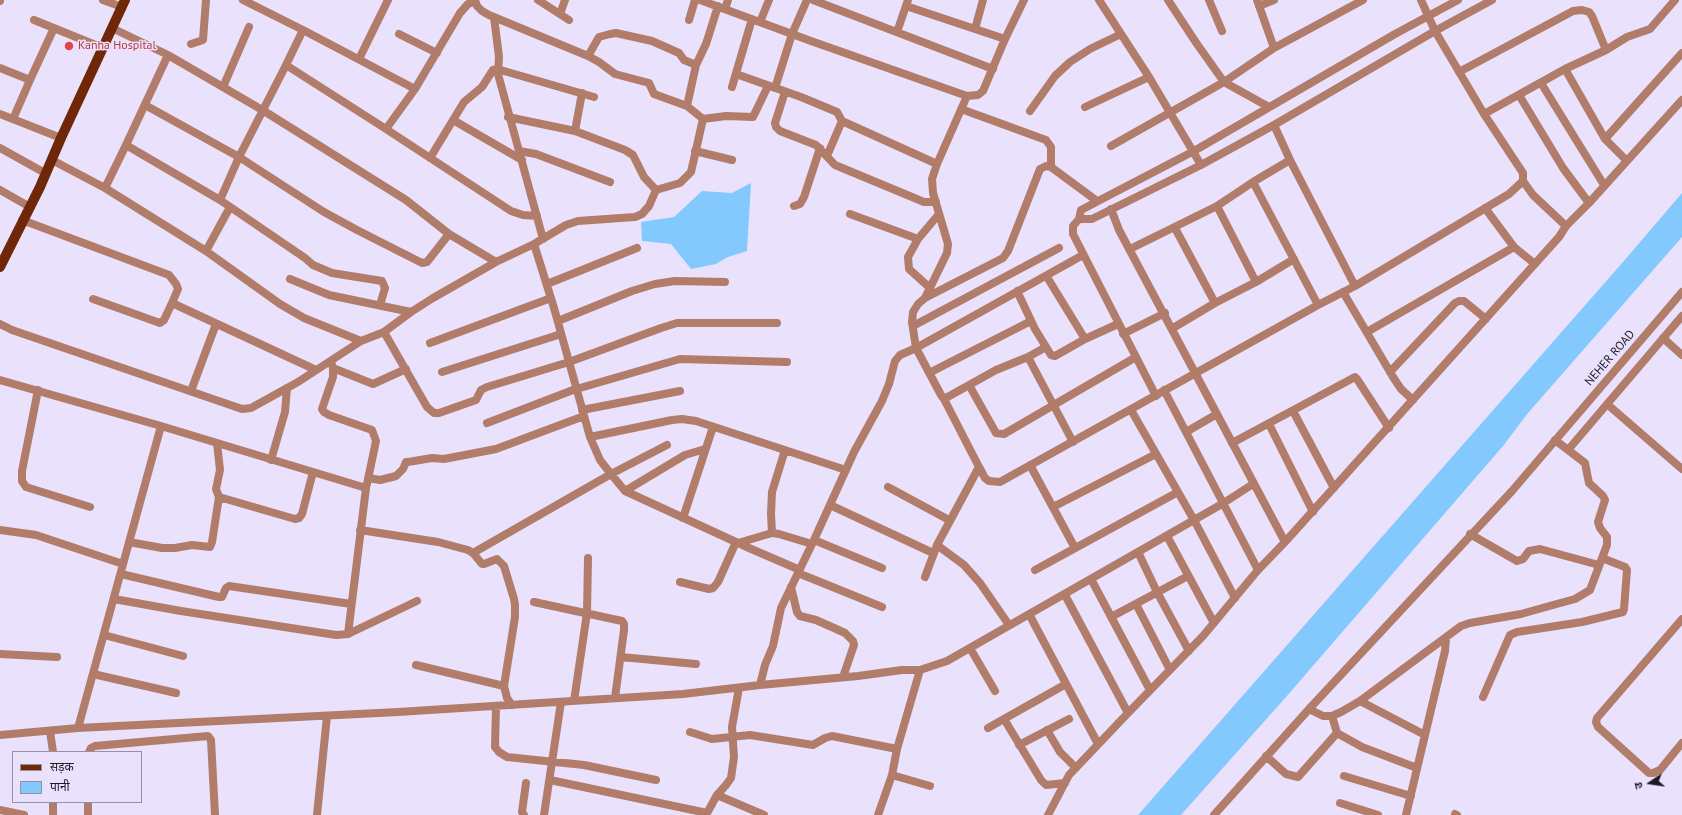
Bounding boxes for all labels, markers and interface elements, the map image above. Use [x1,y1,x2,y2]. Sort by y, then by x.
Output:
place label: Kanha Hospital [78,39,156,53]
marker: Kanha Hospital [63,40,75,52]
street label: NEHER ROAD [1582,327,1638,389]
legend [12,751,142,803]
text: सड़क [50,759,74,774]
north arrow [1630,763,1670,803]
text: पानी [50,779,70,794]
text: उ [1631,781,1646,790]

